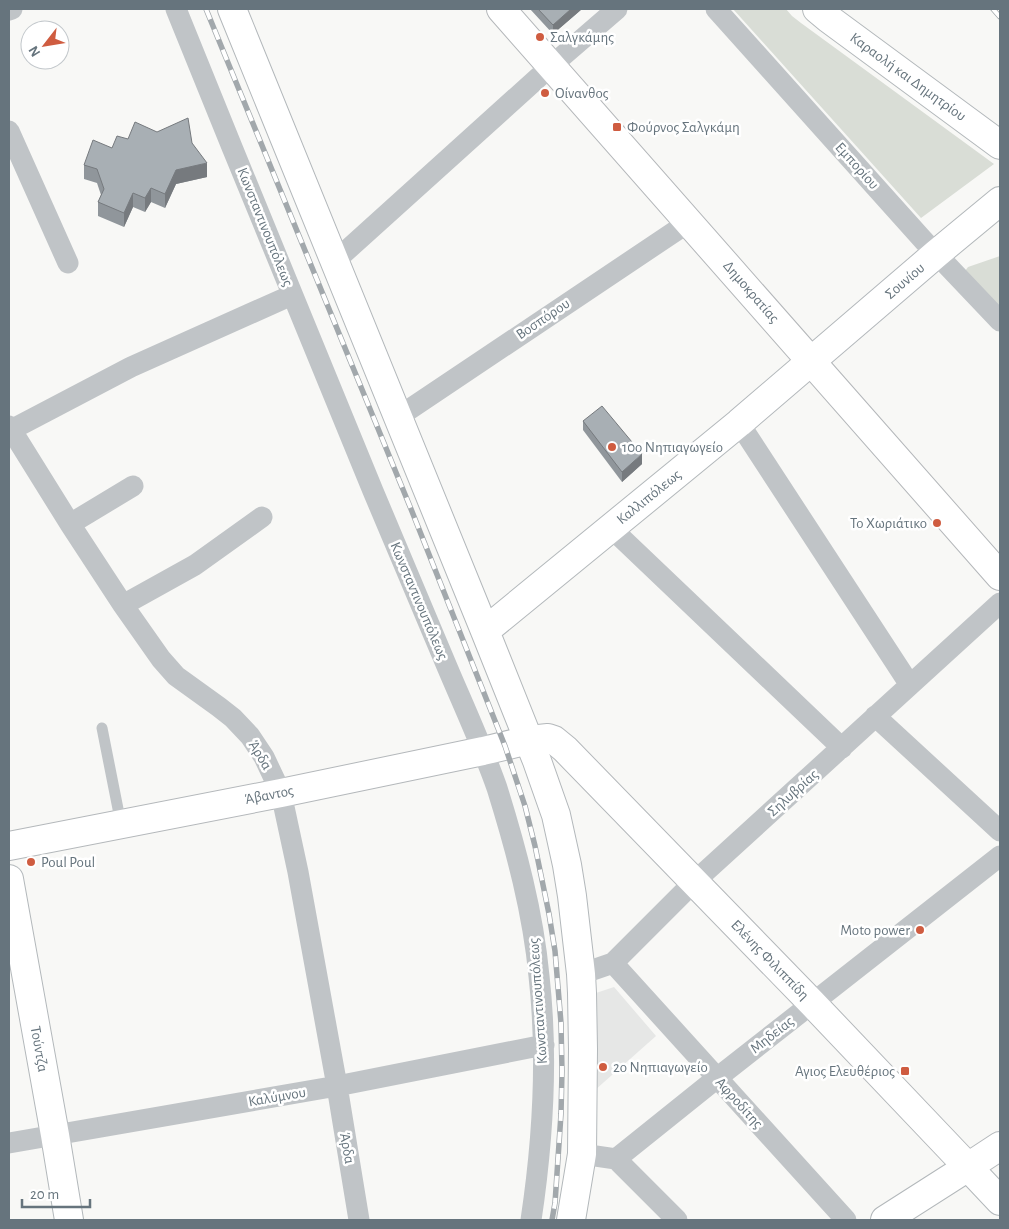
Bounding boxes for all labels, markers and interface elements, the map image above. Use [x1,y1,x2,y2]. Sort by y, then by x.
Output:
north arrow [20,20,70,70]
place label: Σαλγκάμης [550,30,614,45]
street label: Καραολή και Δημητρίου [847,30,969,124]
marker: Σαλγκάμης [534,31,546,43]
text: N [26,43,43,59]
place label: Οίνανθος [555,86,609,101]
marker: Οίνανθος [539,87,551,99]
place label: Φούρνος Σαλγκάμη [627,120,740,135]
marker: Φούρνος Σαλγκάμη [611,121,623,133]
street label: Εμπορίου [832,140,882,192]
street label: Κωνσταντινουπόλεως [234,166,296,289]
street label: Δημοκρατίας [720,258,782,326]
street label: Σουνίου [882,260,928,302]
street label: Βοσπόρου [513,296,573,342]
place label: 10ο Νηπιαγωγείο [622,440,723,455]
marker: 10ο Νηπιαγωγείο [606,441,618,453]
street label: Καλλιπόλεως [614,467,684,527]
place label: Το Χωριάτικο [850,516,927,531]
marker: Το Χωριάτικο [931,517,943,529]
street label: Κωνσταντινουπόλεως [387,540,451,662]
street label: Άρδα [245,738,275,773]
street label: Σηλυβρίας [765,767,821,819]
street label: Άβαντος [243,783,295,807]
place label: Poul Poul [41,855,95,870]
marker: Poul Poul [25,856,37,868]
street label: Ελένης Φιλιππίδη [728,917,812,1003]
place label: Moto power [840,923,910,938]
marker: Moto power [914,924,926,936]
street label: Κωνσταντινουπόλεως [526,937,550,1065]
street label: Μηδείας [748,1013,797,1056]
street label: Τούντζα [28,1025,50,1073]
place label: 2ο Νηπιαγωγείο [613,1060,708,1075]
marker: 2ο Νηπιαγωγείο [597,1061,609,1073]
place label: Αγιος Ελευθέριος [795,1064,895,1079]
marker: Αγιος Ελευθέριος [899,1065,911,1077]
street label: Αφροδίτης [712,1075,766,1131]
street label: Καλύμνου [247,1085,307,1109]
street label: Άρδα [337,1131,357,1165]
scale bar [22,1176,90,1208]
text: 20 m [30,1187,59,1202]

